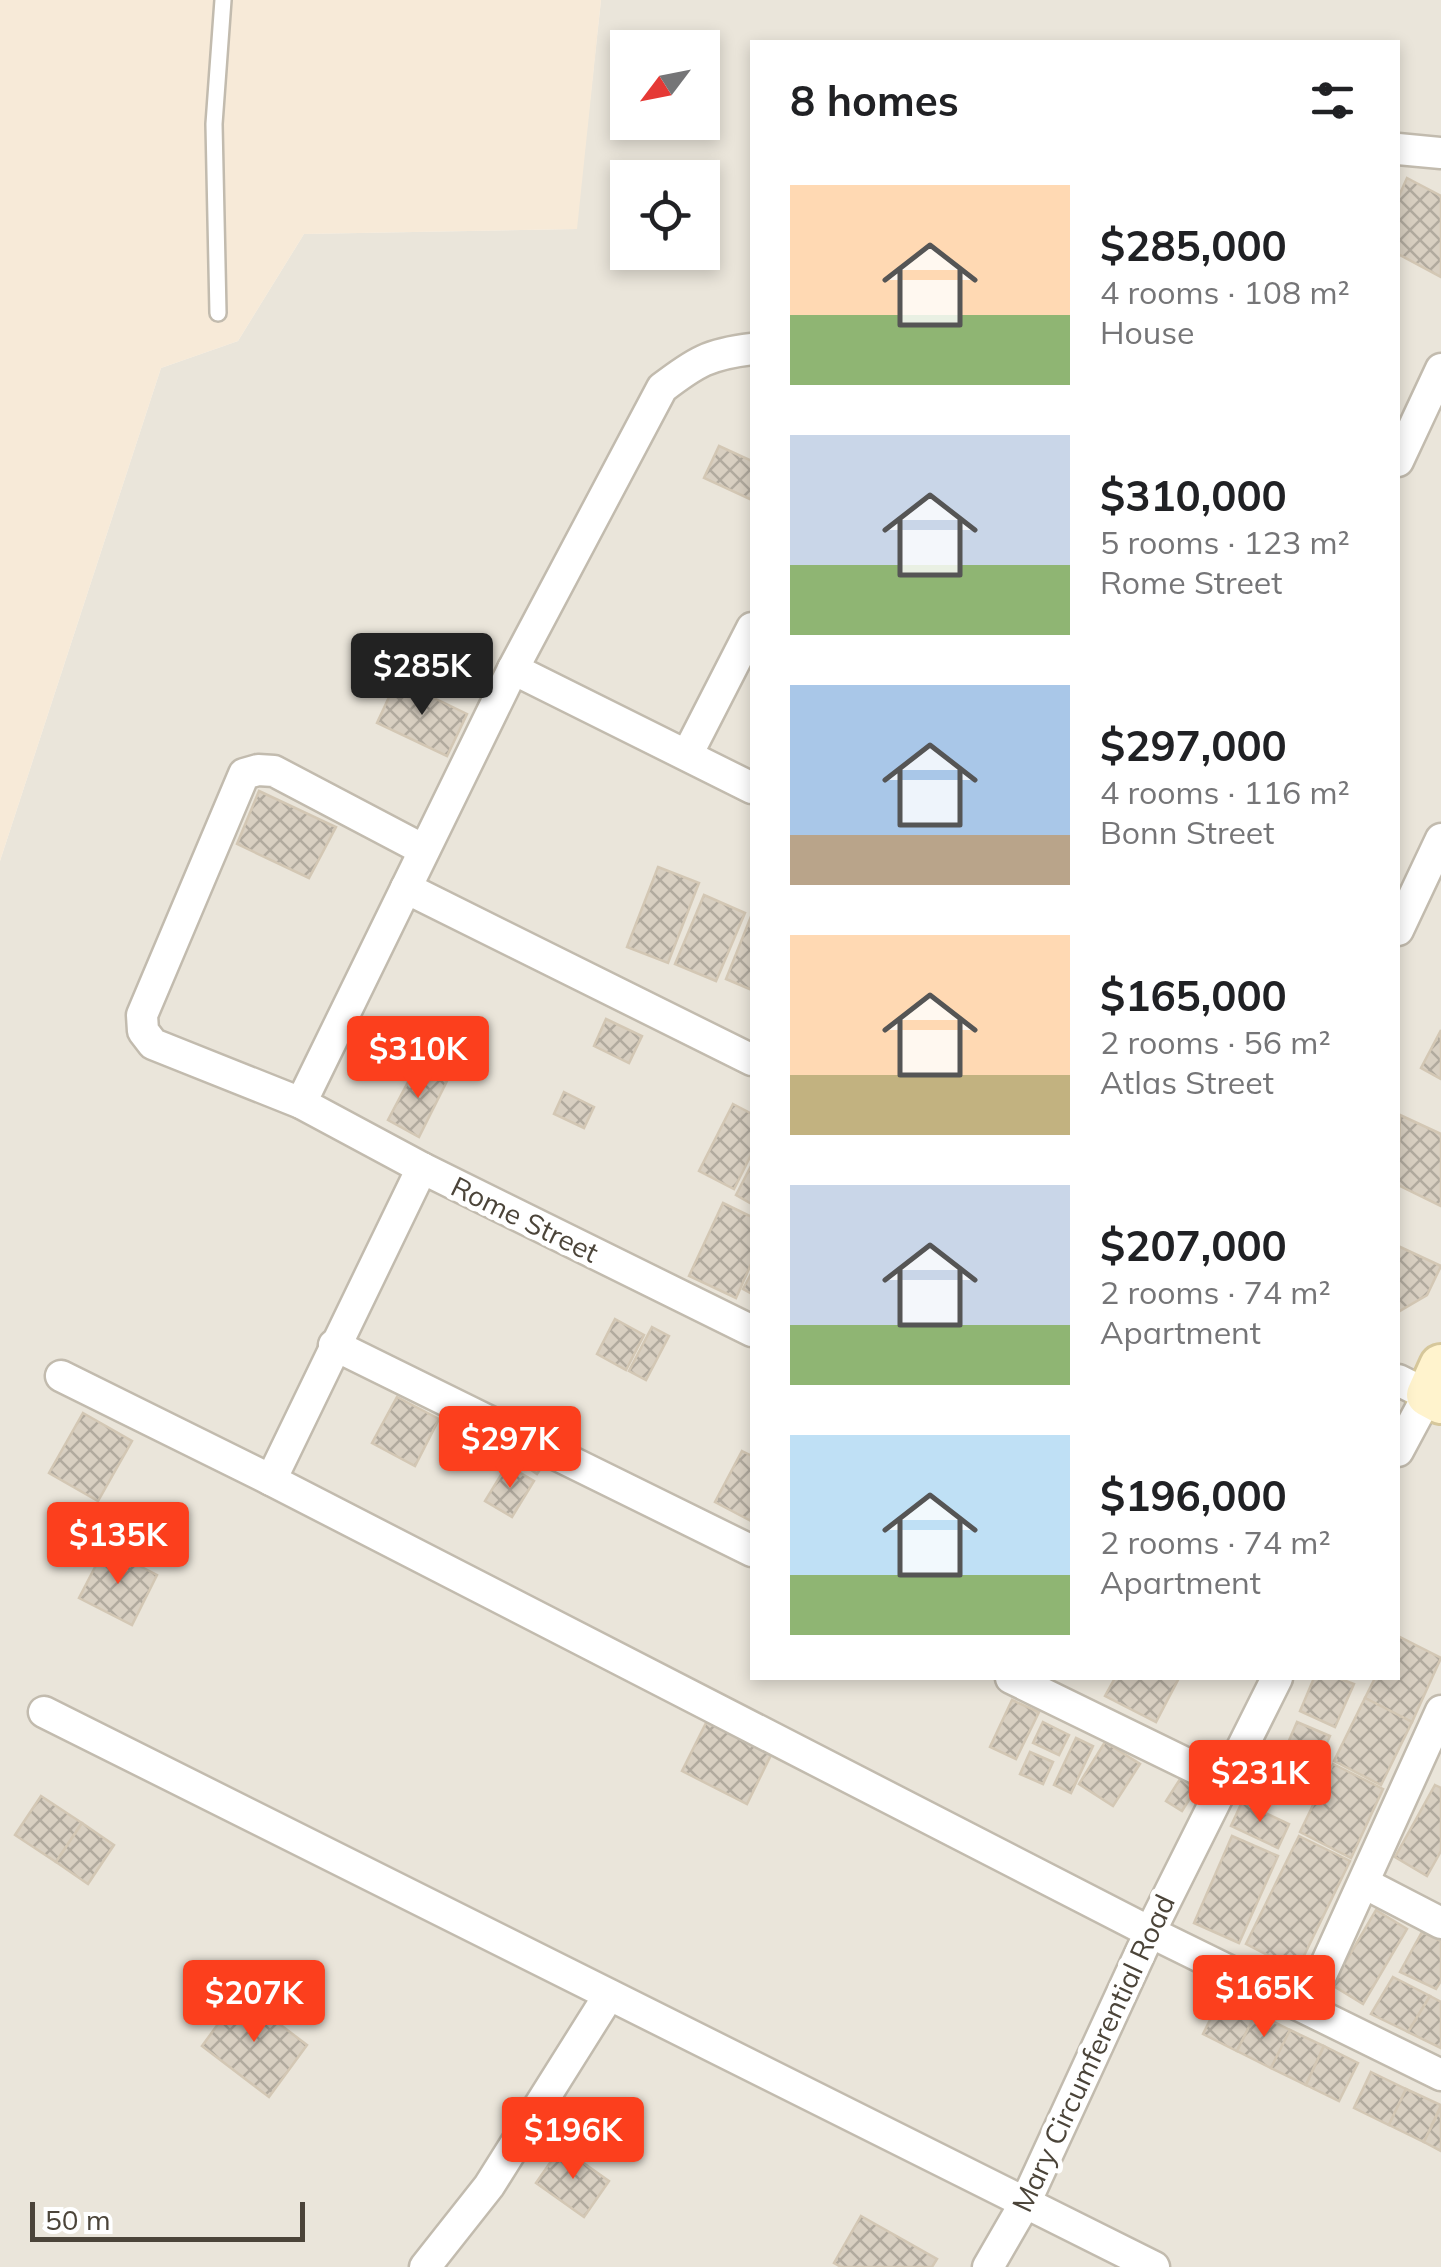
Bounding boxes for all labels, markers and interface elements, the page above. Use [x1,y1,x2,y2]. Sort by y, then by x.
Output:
north arrow [610,30,720,140]
map controls [610,30,720,270]
icon: filters [1305,73,1360,128]
text: 8 homes [790,74,959,127]
button: locate [610,160,720,270]
text: $285,000 [1100,219,1287,272]
icon: home [870,225,990,345]
text: 4 rooms · 108 m² [1100,272,1350,312]
text: House [1100,312,1195,352]
text: $310,000 [1100,469,1287,522]
icon: home [870,475,990,595]
text: 5 rooms · 123 m² [1100,522,1350,562]
text: Rome Street [1100,562,1282,602]
pin: $285K [352,633,492,718]
text: $285K [373,645,471,685]
text: $297,000 [1100,719,1287,772]
icon: home [870,725,990,845]
text: 4 rooms · 116 m² [1100,772,1350,812]
text: Bonn Street [1100,812,1274,852]
text: $165,000 [1100,969,1287,1022]
icon: home [870,975,990,1095]
pin: $310K [348,1016,488,1101]
text: 2 rooms · 56 m² [1100,1022,1331,1062]
text: $310K [369,1028,467,1068]
text: Atlas Street [1100,1062,1274,1102]
street label: Rome Street [446,1168,605,1270]
text: $207,000 [1100,1219,1287,1272]
icon: home [870,1225,990,1345]
text: 2 rooms · 74 m² [1100,1272,1331,1312]
text: Apartment [1100,1312,1261,1352]
pin: $297K [440,1406,580,1491]
text: $297K [461,1418,559,1458]
text: $196,000 [1100,1469,1287,1522]
icon: home [870,1475,990,1595]
pin: $135K [48,1502,188,1587]
text: $135K [69,1514,167,1554]
text: 2 rooms · 74 m² [1100,1522,1331,1562]
text: Apartment [1100,1562,1261,1602]
pin: $231K [1190,1740,1330,1825]
text: $231K [1211,1752,1309,1792]
street label: Mary Circumferential Road [1004,1889,1182,2217]
pin: $165K [1194,1955,1334,2040]
pin: $207K [184,1960,324,2045]
text: $165K [1215,1967,1313,2007]
text: $207K [205,1972,303,2012]
pin: $196K [503,2097,643,2182]
text: $196K [524,2109,622,2149]
scale bar [30,2197,305,2242]
text: 50 m [45,2202,111,2237]

